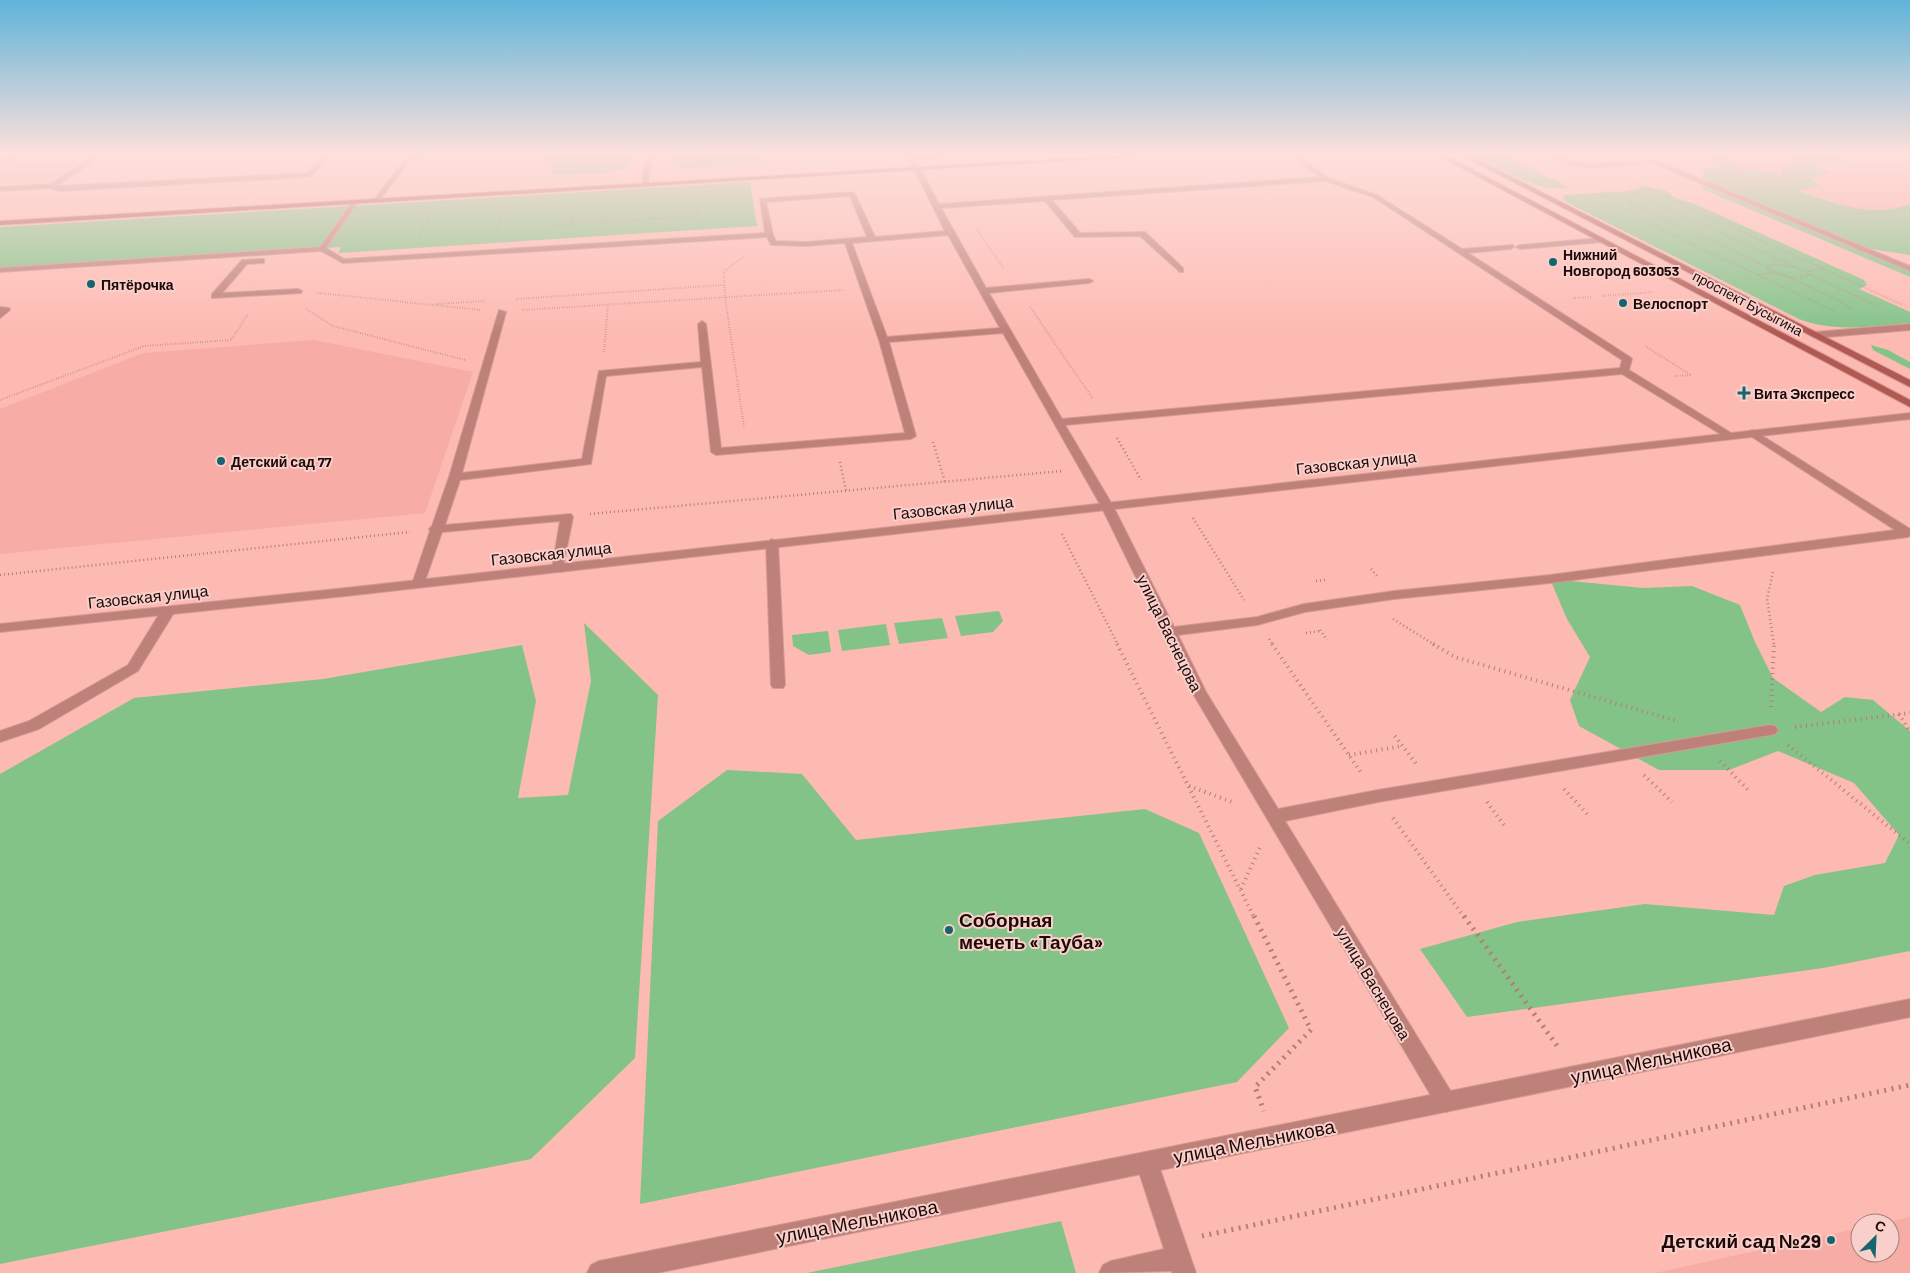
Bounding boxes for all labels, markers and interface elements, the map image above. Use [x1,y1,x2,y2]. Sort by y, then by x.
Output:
place label: Нижний Новгород 603053 [1563,246,1679,279]
marker: Нижний Новгород 603053 [1547,256,1559,268]
street label: проспект Бусыгина [1690,267,1806,339]
place label: Пятёрочка [101,276,174,293]
marker: Пятёрочка [85,278,97,290]
place label: Велоспорт [1633,295,1708,312]
marker: Велоспорт [1617,297,1629,309]
place label: Вита Экспресс [1754,385,1855,402]
marker: Вита Экспресс [1738,387,1750,399]
street label: Газовская улица [1295,446,1417,478]
place label: Детский сад 77 [231,453,332,470]
marker: Детский сад 77 [215,455,227,467]
street label: Газовская улица [892,491,1014,523]
street label: Газовская улица [490,537,612,569]
street label: улица Васнецова [1133,571,1207,695]
street label: Газовская улица [87,580,209,612]
place label: Соборная мечеть «Тауба» [959,908,1103,953]
street label: улица Васнецова [1333,923,1415,1043]
marker: Соборная мечеть «Тауба» [943,924,955,936]
street label: улица Мельникова [1569,1032,1734,1088]
street label: улица Мельникова [1171,1114,1337,1168]
street label: улица Мельникова [774,1194,940,1248]
north arrow [1850,1213,1900,1263]
text: С [1872,1216,1889,1235]
place label: Детский сад №29 [1661,1229,1821,1252]
marker: Детский сад №29 [1825,1234,1837,1246]

